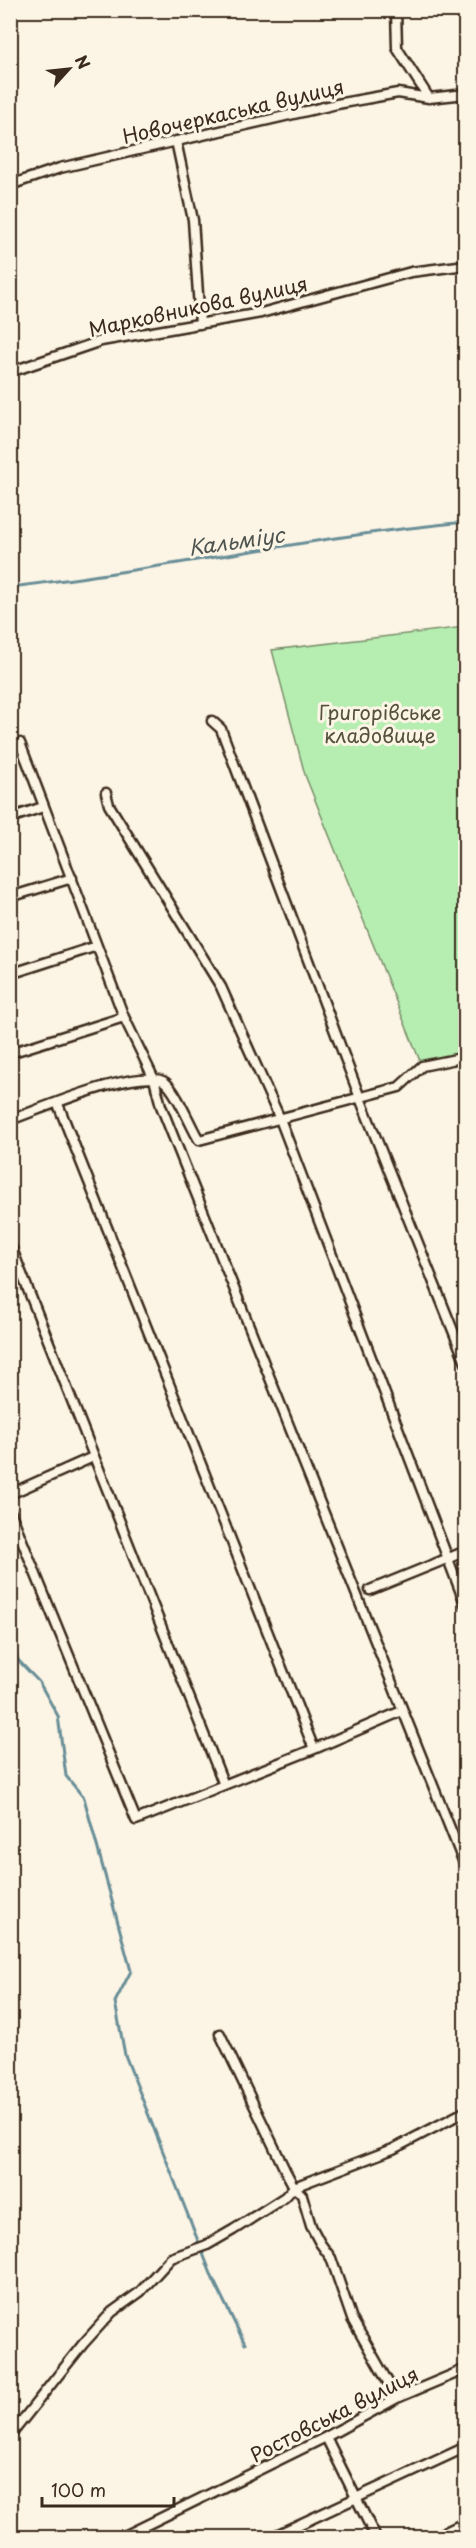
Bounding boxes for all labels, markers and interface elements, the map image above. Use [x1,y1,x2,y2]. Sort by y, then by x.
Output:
north arrow [39,39,99,99]
text: N [70,51,97,73]
street label: Новочеркаська вулиця [119,71,347,151]
street label: Марковникова вулиця [86,268,310,344]
water label: Кальміус [186,517,288,563]
park label: Григорівське кладовище [319,697,441,750]
street label: Ростовська вулиця [245,2359,423,2469]
scale bar [42,2470,174,2508]
text: 100 m [51,2476,106,2503]

